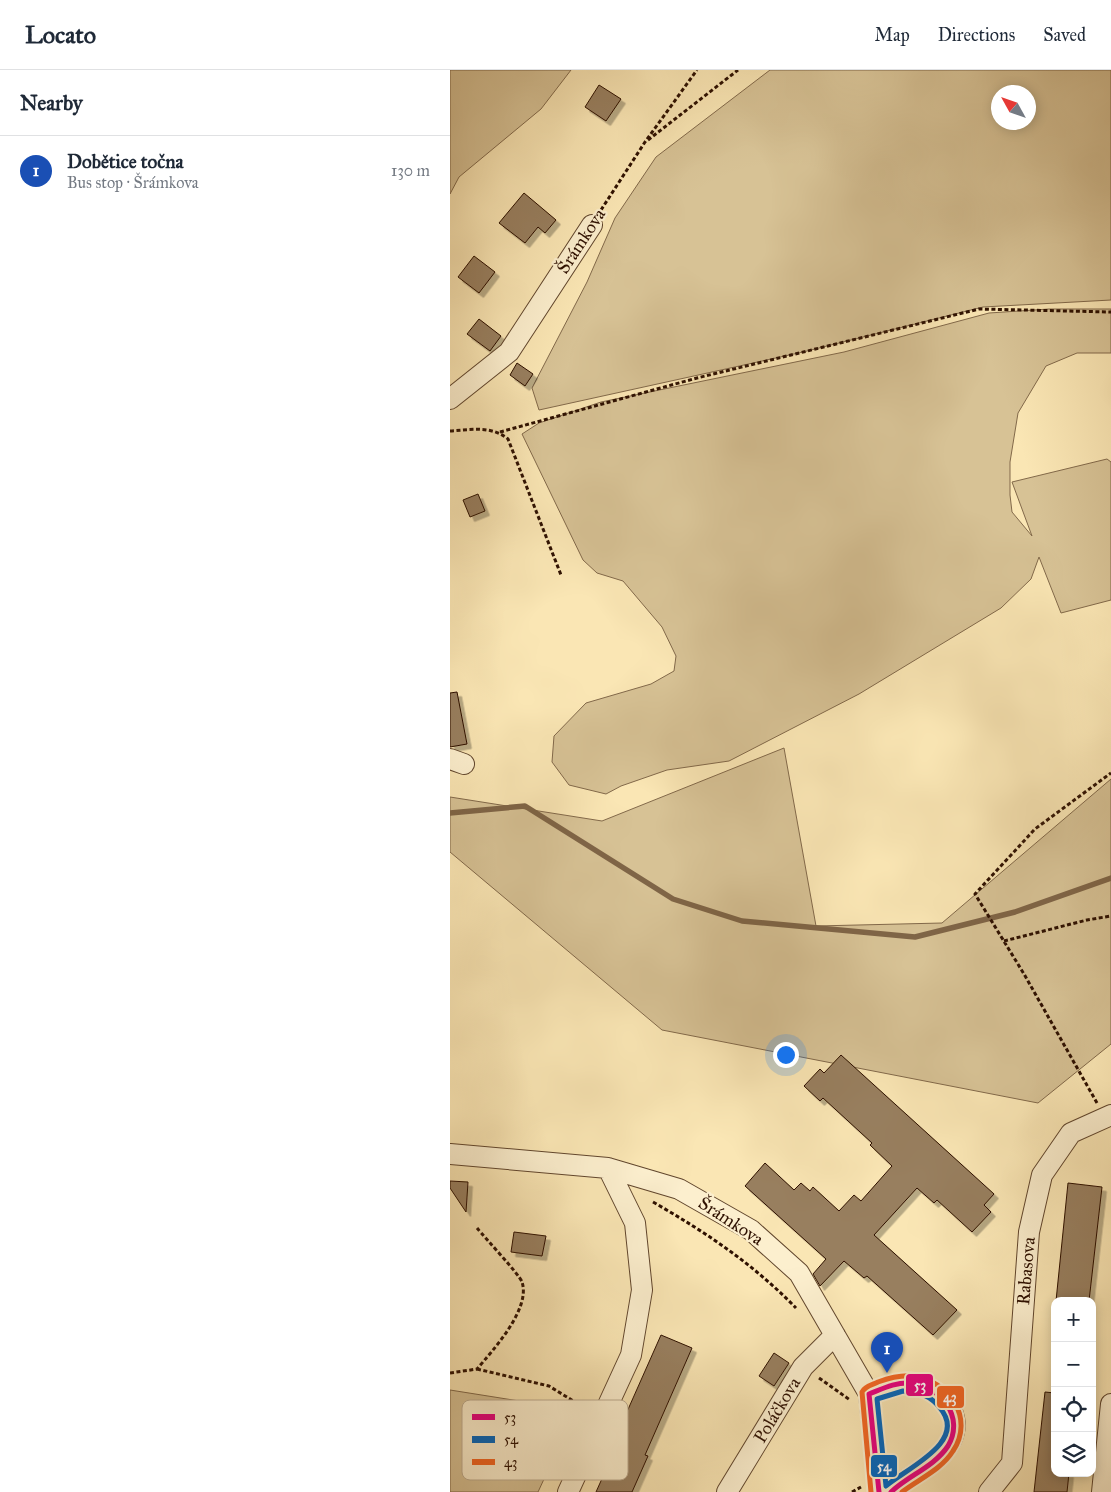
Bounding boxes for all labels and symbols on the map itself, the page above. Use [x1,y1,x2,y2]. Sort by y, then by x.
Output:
north arrow [991,85,1036,130]
street label: Šrámkova [551,203,610,278]
your location [773,1042,799,1068]
street label: Šrámkova [694,1191,769,1250]
street label: Rabasova [1012,1236,1040,1306]
pin: 1 [871,1332,903,1373]
street label: Poláčkova [749,1373,805,1447]
line badge: 53 [905,1373,934,1397]
text: 53 [914,1377,926,1395]
line badge: 43 [936,1385,965,1409]
text: 43 [943,1389,957,1407]
legend [462,1400,628,1480]
text: 53 [504,1409,516,1426]
text: 54 [504,1431,519,1448]
text: 43 [504,1454,517,1471]
line badge: 54 [870,1454,898,1478]
text: 54 [877,1458,892,1476]

